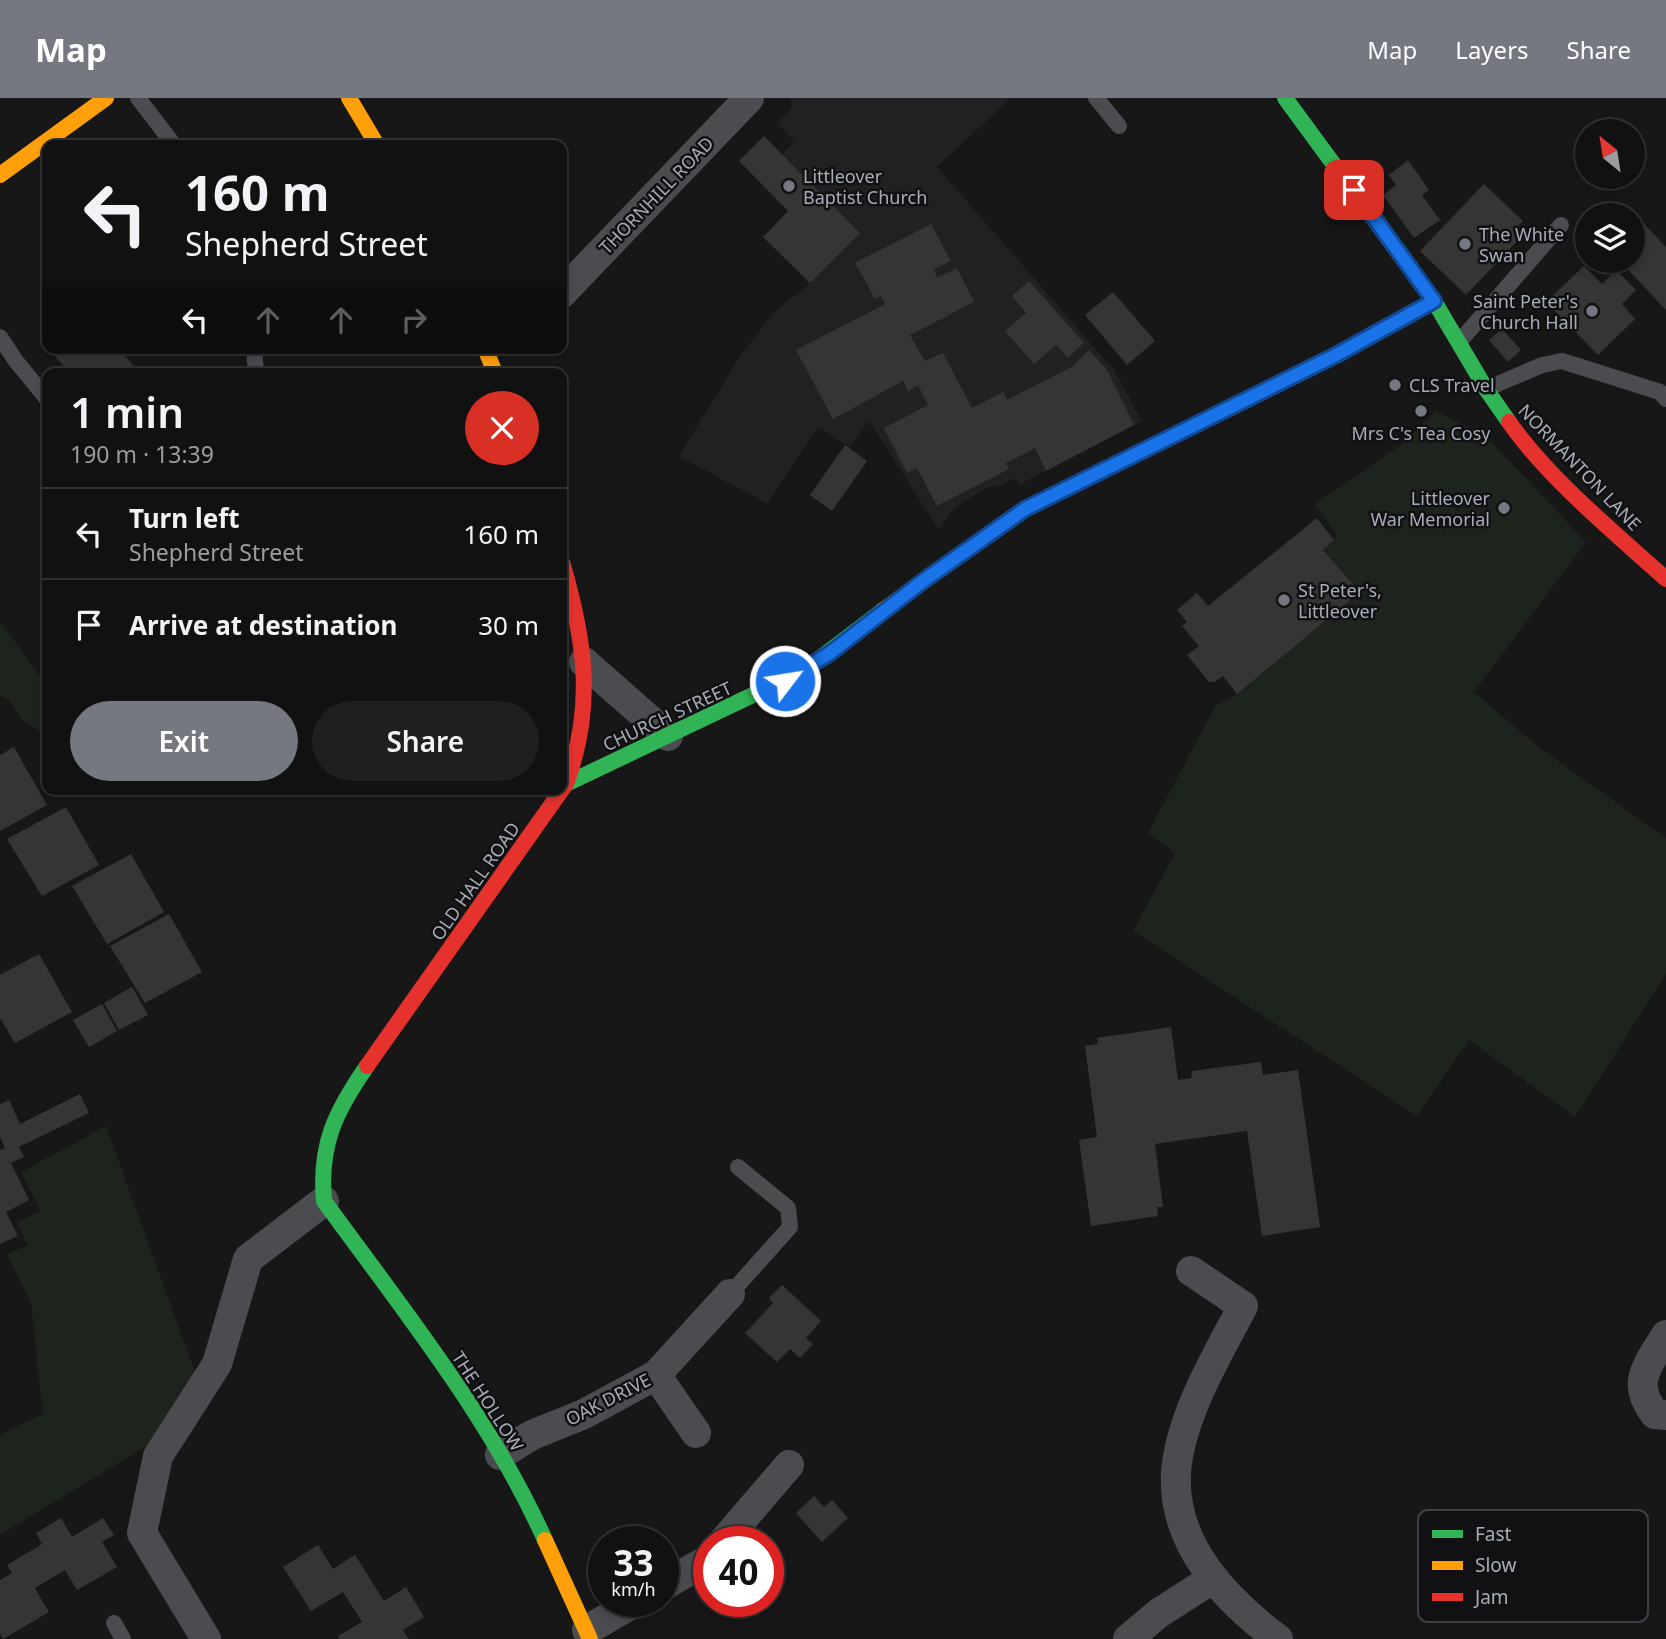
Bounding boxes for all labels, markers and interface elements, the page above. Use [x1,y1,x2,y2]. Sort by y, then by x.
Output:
text: Map [35,27,107,72]
text: Map [1367,33,1417,66]
text: Layers [1455,33,1529,66]
text: Share [1567,33,1631,66]
north arrow [1575,119,1645,189]
map controls [1575,119,1645,273]
street label: THORNHILL ROAD [594,131,718,259]
text: 160 m [185,159,330,225]
pin [1324,160,1384,220]
place label: Littleover Baptist Church [803,164,927,209]
icon: left [70,168,161,259]
icon: arrive [1335,171,1373,209]
marker: Littleover Baptist Church [781,178,797,194]
button: layers [1575,203,1645,273]
text: Shepherd Street [185,222,428,265]
place label: The White Swan [1479,222,1564,267]
marker: The White Swan [1457,236,1473,252]
place label: Saint Peter's Church Hall [1473,289,1578,334]
icon: left [176,301,214,339]
icon: ahead [249,301,287,339]
icon: ahead [322,301,360,339]
icon: right [395,301,433,339]
marker: Saint Peter's Church Hall [1584,303,1600,319]
place label: CLS Travel [1409,373,1495,397]
marker: CLS Travel [1387,377,1403,393]
text: 1 min [70,383,184,440]
button: close [465,391,539,465]
street label: NORMANTON LANE [1513,399,1647,535]
marker: Mrs C's Tea Cosy [1413,403,1429,419]
place label: Mrs C's Tea Cosy [1352,421,1491,445]
text: 190 m · 13:39 [70,438,214,470]
place label: Littleover War Memorial [1370,486,1491,531]
text: Turn left [129,500,240,536]
marker: Littleover War Memorial [1496,500,1512,516]
icon: left [70,515,108,553]
text: 160 m [463,516,539,552]
text: Shepherd Street [129,536,304,568]
place label: St Peter's, Littleover [1298,578,1382,623]
marker: St Peter's, Littleover [1276,592,1292,608]
icon: arrive [70,606,108,644]
text: Arrive at destination [129,607,398,643]
text: 30 m [478,607,539,643]
position arrow [748,644,822,718]
street label: CHURCH STREET [599,676,735,756]
button: Exit [70,701,298,781]
button: Share [312,701,539,781]
street label: OLD HALL ROAD [425,817,525,945]
street label: THE HOLLOW [447,1346,529,1456]
street label: OAK DRIVE [561,1367,655,1431]
legend [1418,1510,1648,1622]
text: Fast [1475,1521,1512,1547]
speed limit sign: 40 [693,1526,784,1617]
text: 33 [613,1539,654,1586]
text: Slow [1475,1552,1516,1578]
text: km/h [611,1577,656,1601]
text: Jam [1473,1584,1509,1610]

